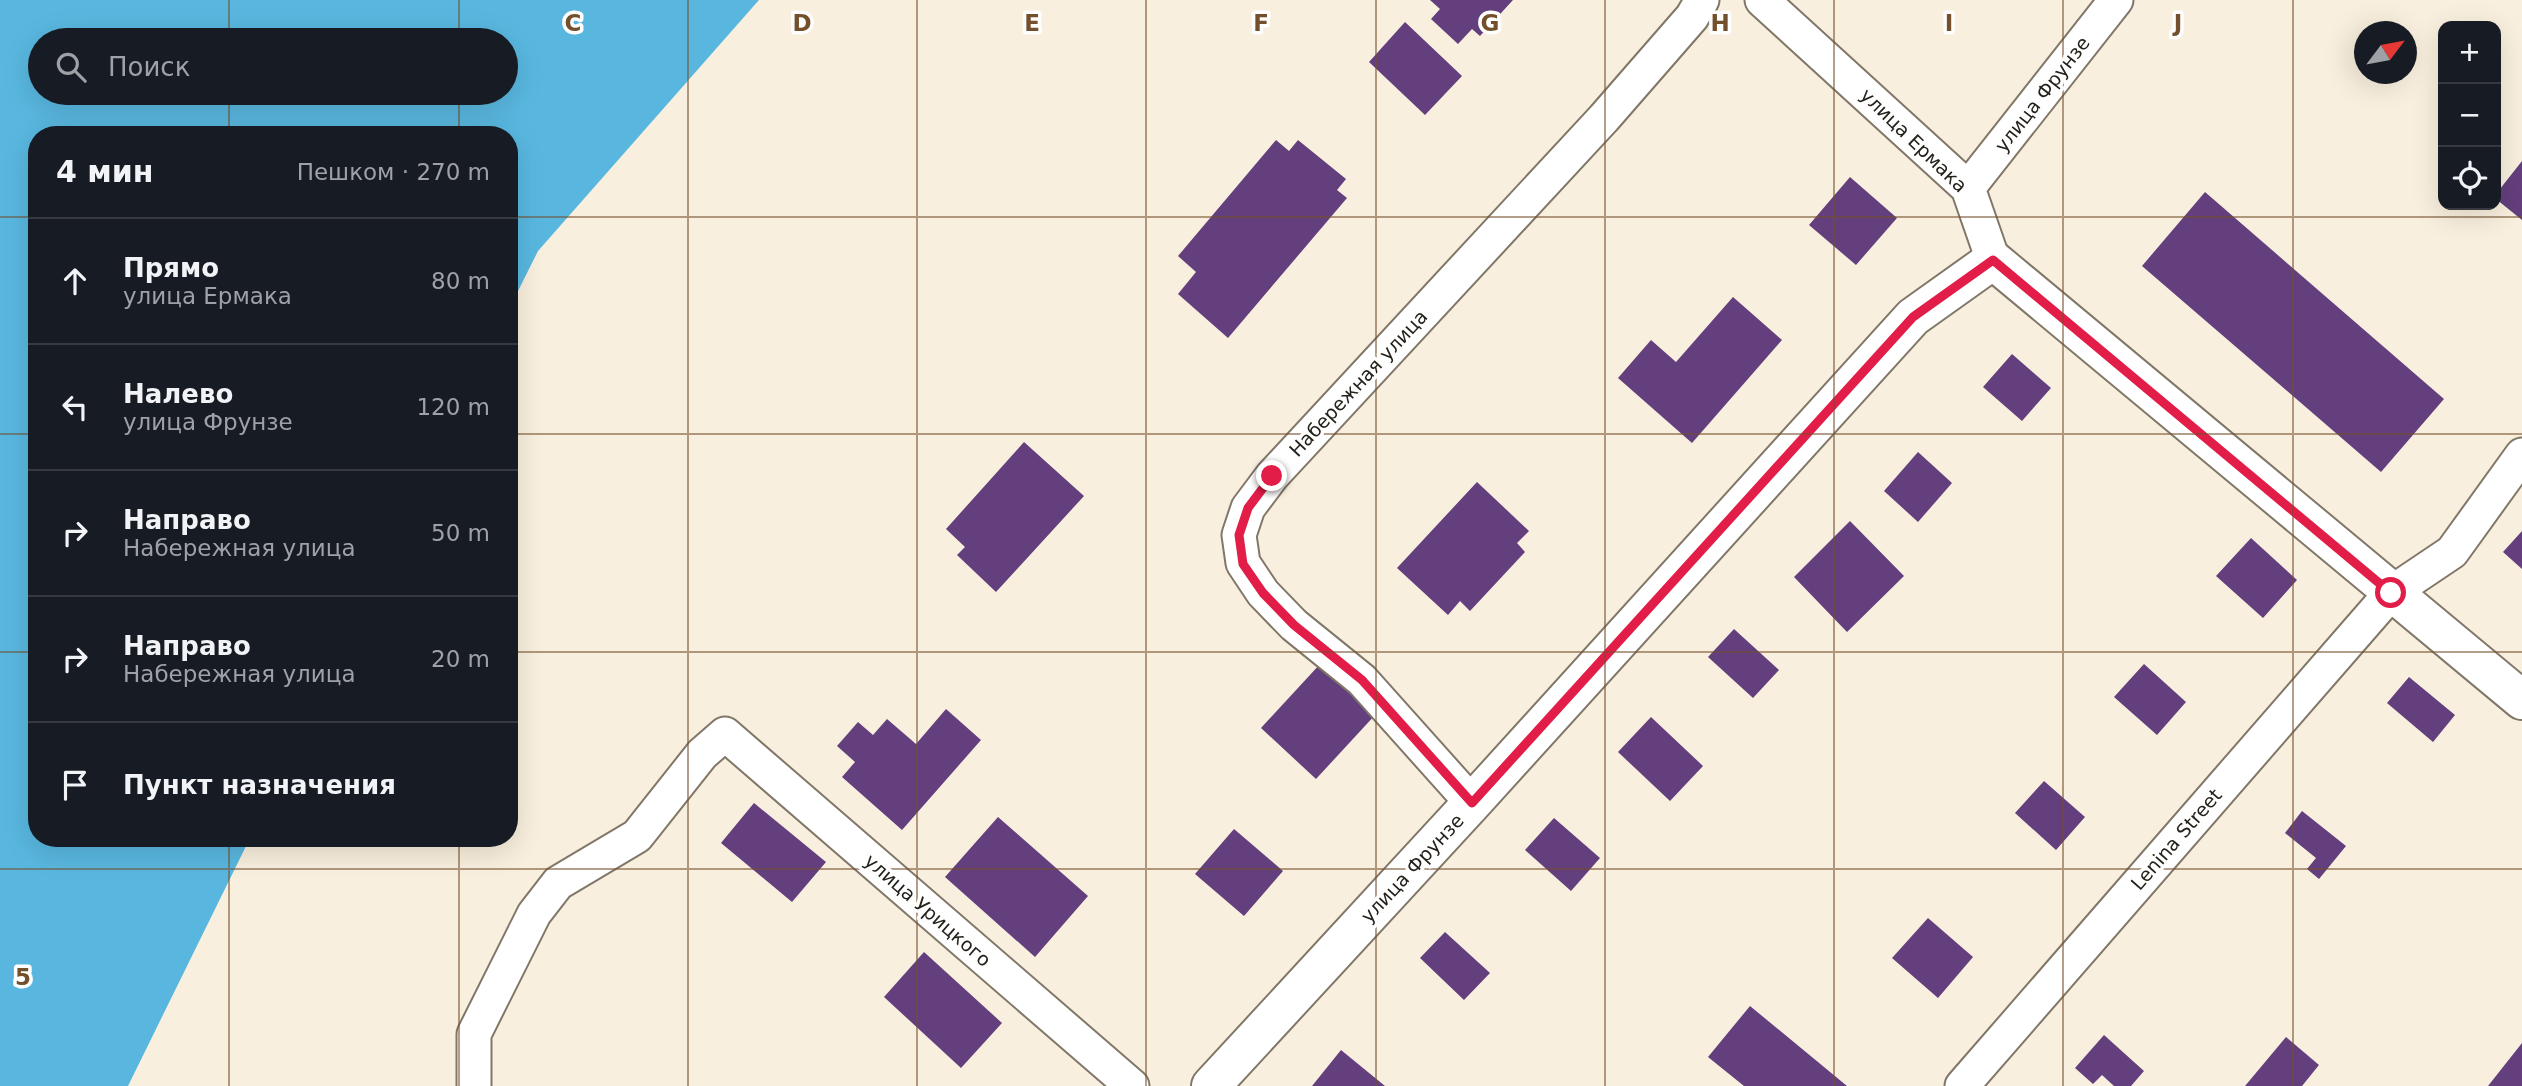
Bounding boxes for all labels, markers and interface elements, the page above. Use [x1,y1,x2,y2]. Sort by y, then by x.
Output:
text: C [565,10,581,36]
text: D [792,10,812,36]
text: E [1024,10,1040,36]
text: F [1253,10,1269,36]
text: G [1481,10,1499,36]
text: H [1710,10,1730,36]
text: I [1945,10,1953,36]
text: J [2172,10,2182,36]
north arrow [2354,21,2417,84]
map controls [2438,21,2501,210]
button: + [2438,21,2501,84]
search box [28,28,518,105]
street label: улица Фрунзе [1990,32,2094,156]
icon: search [52,48,90,86]
text: Поиск [108,52,190,82]
street label: улица Ермака [1856,84,1972,196]
button: − [2438,84,2501,147]
button: locate [2438,147,2501,210]
text: 4 мин [56,154,154,189]
text: Пешком · 270 m [297,159,490,185]
text: Прямо [123,253,219,283]
icon: ahead [56,262,94,300]
text: 80 m [431,268,490,294]
text: улица Ермака [123,283,292,309]
street label: Набережная улица [1284,305,1432,461]
text: Налево [123,379,233,409]
icon: left [56,388,94,426]
text: 120 m [416,394,490,420]
text: улица Фрунзе [123,409,293,435]
route end [1256,460,1287,491]
text: Направо [123,505,251,535]
icon: right [56,514,94,552]
text: 50 m [431,520,490,546]
text: Набережная улица [123,535,355,561]
route start [2375,577,2406,608]
text: Направо [123,631,251,661]
icon: right [56,640,94,678]
text: 20 m [431,646,490,672]
text: Набережная улица [123,661,355,687]
icon: arrive [56,766,94,804]
text: Пункт назначения [123,770,396,800]
street label: Lenina Street [2126,784,2226,894]
street label: улица Фрунзе [1356,809,1468,927]
street label: улица Урицкого [860,849,996,971]
text: 5 [15,964,31,990]

